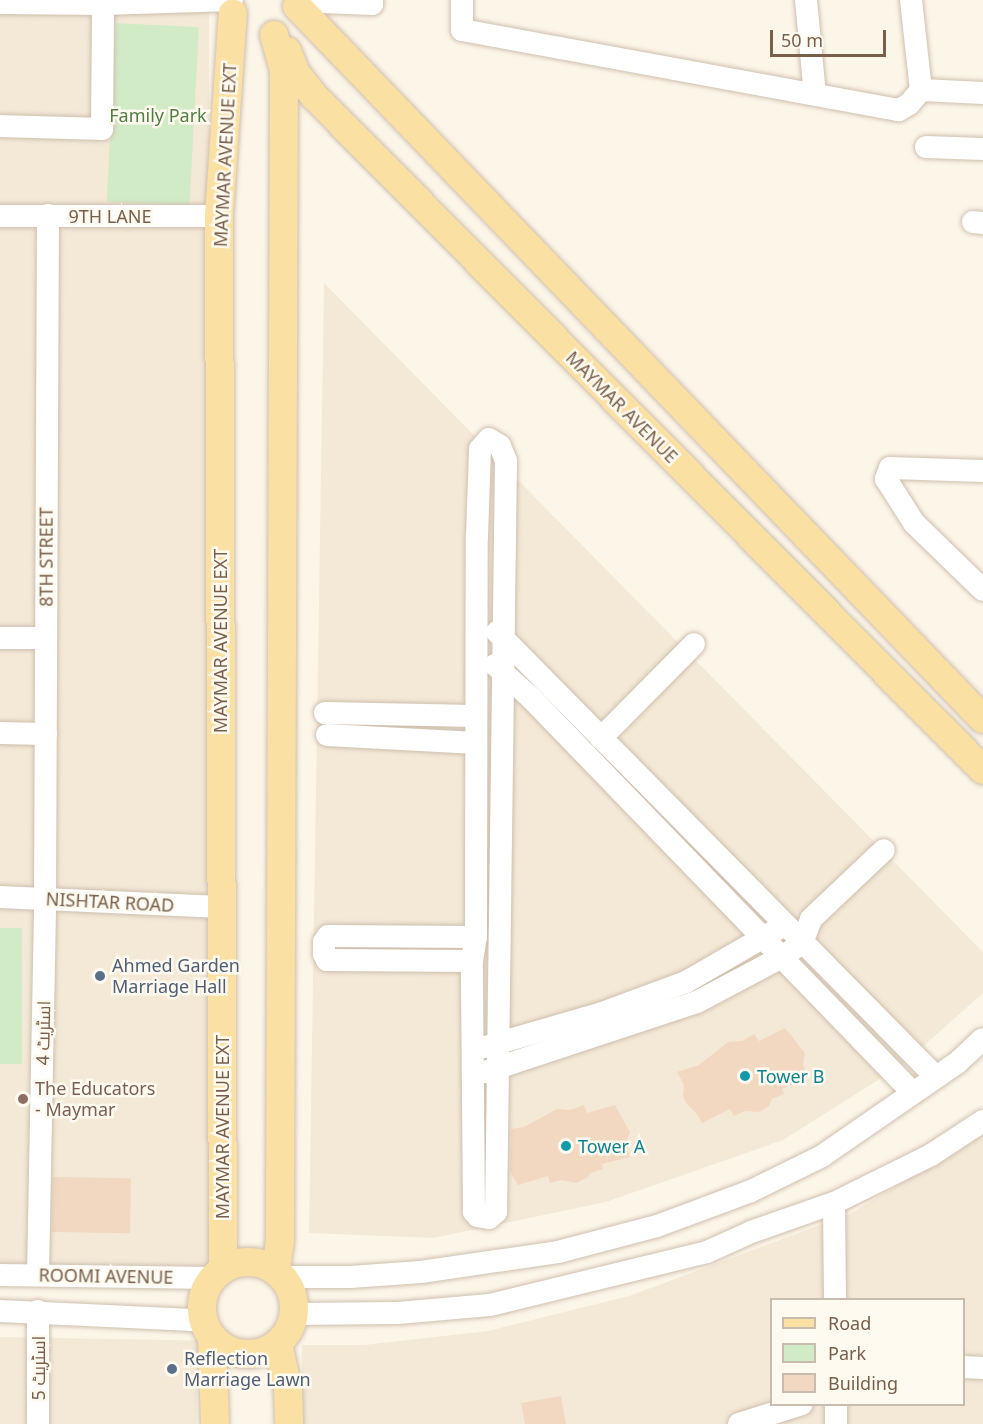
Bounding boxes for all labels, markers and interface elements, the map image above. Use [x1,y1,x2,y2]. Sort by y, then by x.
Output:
scale bar [773,18,888,56]
text: 50 m [781,28,823,52]
street label: MAYMAR AVENUE EXT [209,62,241,248]
park label: Family Park [109,104,207,126]
street label: 9TH LANE [69,205,151,227]
street label: MAYMAR AVENUE [562,347,682,467]
street label: 8TH STREET [35,507,57,607]
street label: MAYMAR AVENUE EXT [209,549,231,733]
street label: NISHTAR ROAD [45,888,175,916]
place label: Ahmed Garden Marriage Hall [112,955,240,998]
marker: Ahmed Garden Marriage Hall [93,969,107,983]
street label: اسٹریٹ 4 [32,1000,54,1066]
street label: MAYMAR AVENUE EXT [211,1035,233,1219]
place label: Tower B [757,1065,824,1087]
marker: Tower B [738,1069,752,1083]
place label: The Educators - Maymar [35,1078,155,1120]
marker: The Educators - Maymar [16,1092,30,1106]
place label: Tower A [578,1135,645,1157]
marker: Tower A [559,1139,573,1153]
street label: ROOMI AVENUE [38,1264,174,1288]
legend [770,1298,965,1406]
text: Road [828,1311,871,1335]
street label: اسٹریٹ 5 [27,1336,49,1400]
text: Park [828,1341,866,1365]
place label: Reflection Marriage Lawn [184,1348,311,1390]
marker: Reflection Marriage Lawn [165,1362,179,1376]
text: Building [828,1371,898,1395]

